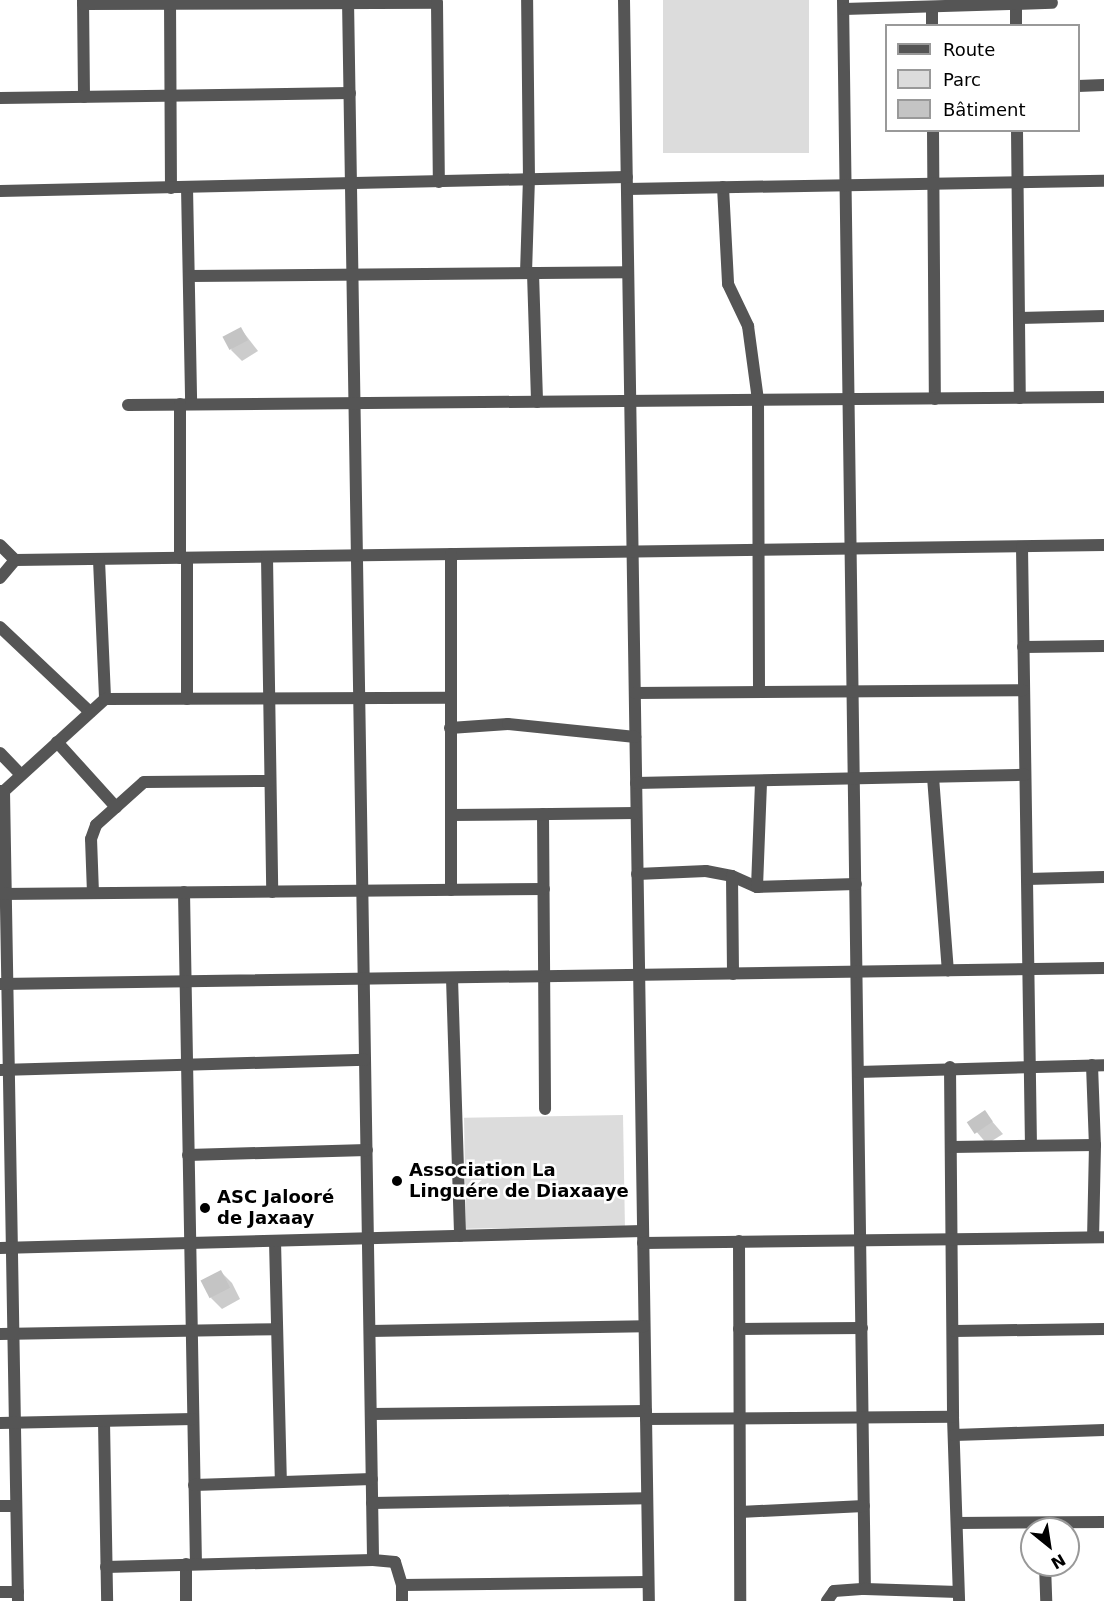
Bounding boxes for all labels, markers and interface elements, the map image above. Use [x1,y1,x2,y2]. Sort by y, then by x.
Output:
legend [885,24,1080,132]
text: Route [943,39,995,60]
text: Parc [943,69,981,90]
text: Bâtiment [943,99,1026,120]
place label: Association La Linguére de Diaxaaye [409,1160,629,1202]
marker: Association La Linguére de Diaxaaye [390,1174,404,1188]
place label: ASC Jalooré de Jaxaay [217,1187,334,1230]
marker: ASC Jalooré de Jaxaay [198,1201,212,1215]
north arrow [1020,1517,1080,1577]
text: N [1048,1550,1069,1573]

